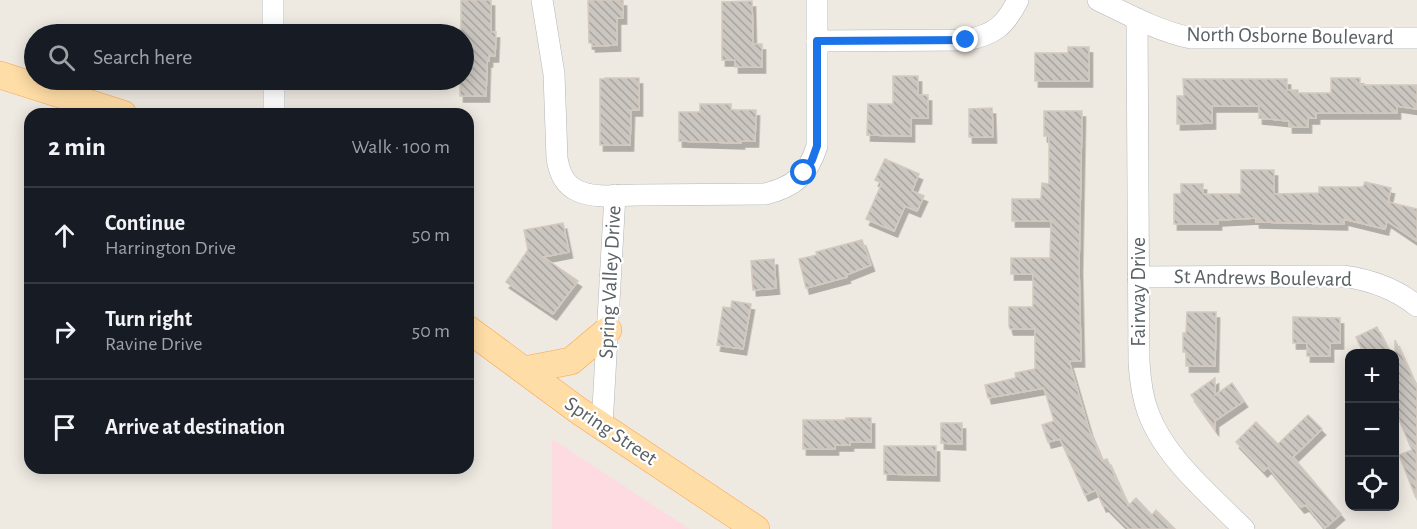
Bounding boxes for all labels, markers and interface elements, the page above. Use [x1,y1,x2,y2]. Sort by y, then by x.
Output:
search box [24,24,474,90]
street label: North Osborne Boulevard [1186,24,1394,48]
route end [952,26,978,52]
icon: search [45,41,78,74]
text: Search here [93,46,192,68]
text: 2 min [48,134,106,160]
text: Walk · 100 m [351,137,450,157]
route start [790,159,816,185]
street label: Spring Valley Drive [596,205,624,359]
text: Continue [105,212,185,234]
icon: ahead [48,219,81,252]
text: 50 m [412,225,450,245]
street label: Fairway Drive [1128,237,1149,347]
text: Harrington Drive [105,238,236,258]
street label: St Andrews Boulevard [1174,266,1352,290]
text: Turn right [105,308,192,330]
icon: right [48,315,81,348]
text: 50 m [412,321,450,341]
text: Ravine Drive [105,334,202,354]
map controls [1345,349,1399,511]
button: + [1345,349,1399,403]
street label: Spring Street [561,393,661,470]
button: − [1345,403,1399,457]
icon: arrive [48,411,81,444]
text: Arrive at destination [105,416,285,438]
button: locate [1345,457,1399,511]

